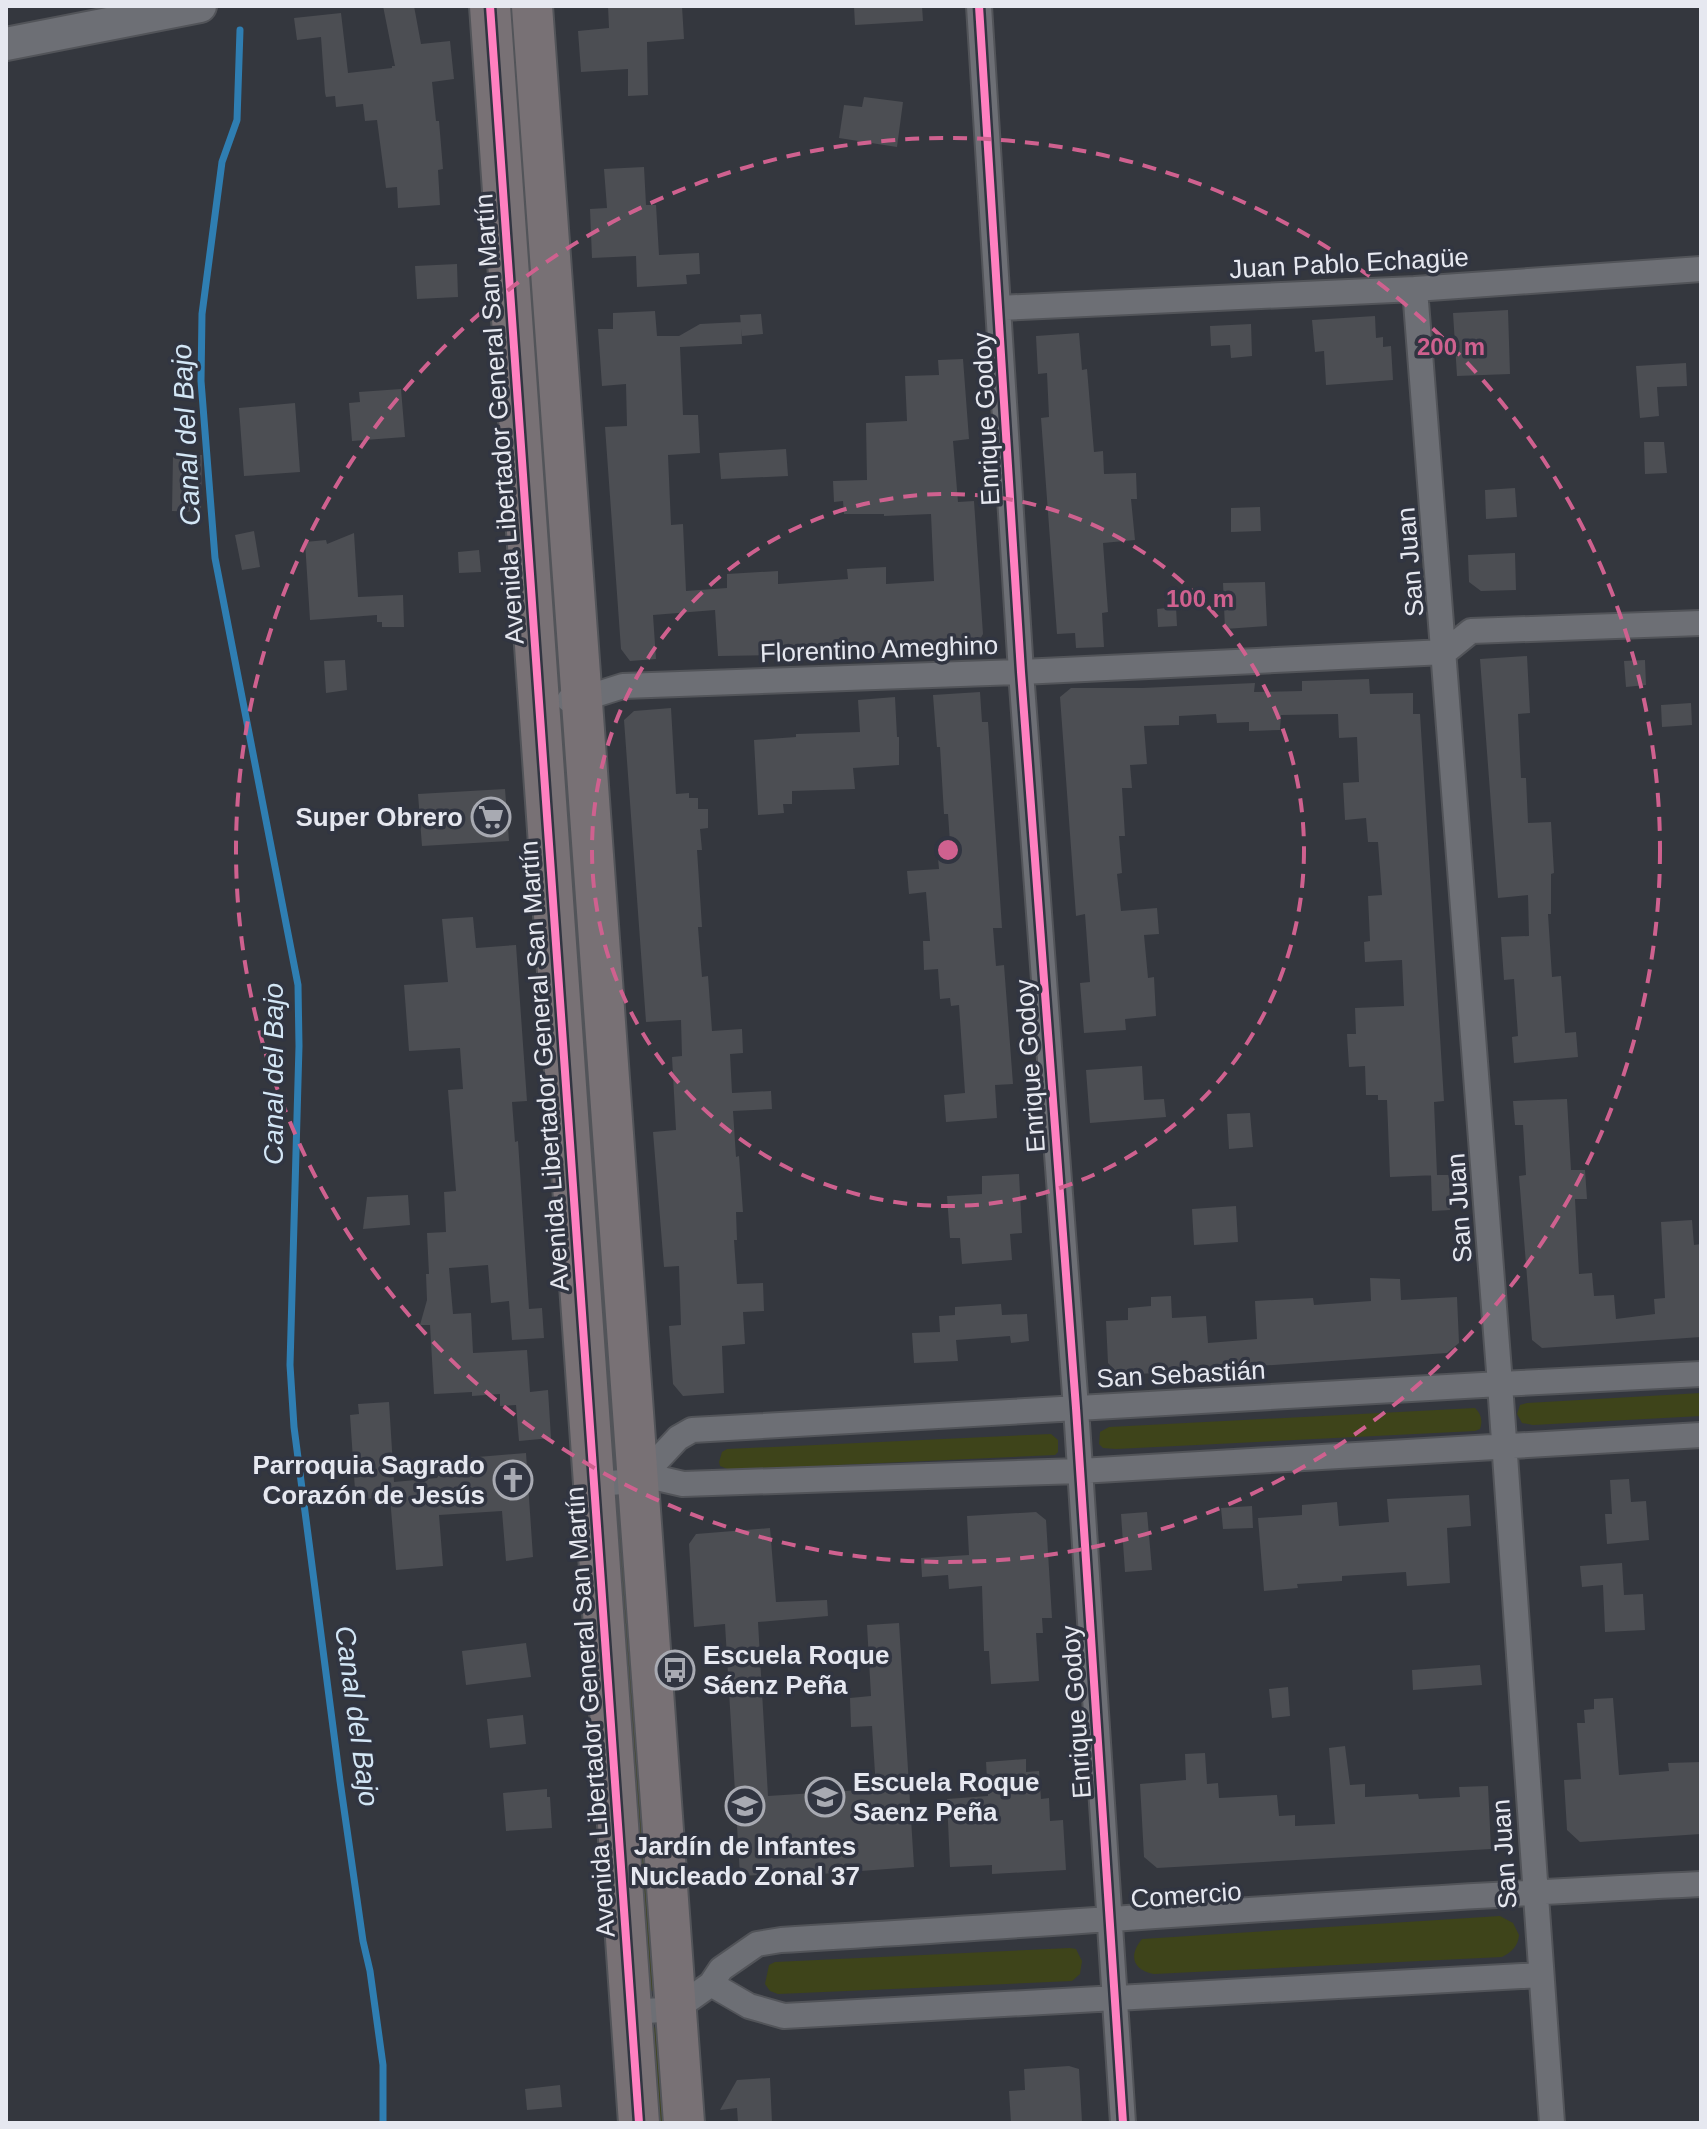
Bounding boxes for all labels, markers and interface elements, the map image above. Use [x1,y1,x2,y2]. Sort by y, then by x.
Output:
street label: Avenida Libertador General San Martín [468,193,530,645]
street label: Juan Pablo Echagüe [1228,242,1470,284]
street label: Enrique Godoy [966,332,1006,506]
text: 200 m [1417,333,1485,360]
water label: Canal del Bajo [166,343,206,527]
street label: San Juan [1390,506,1430,618]
text: 100 m [1166,585,1234,612]
street label: Florentino Ameghino [759,630,999,668]
supermarket icon: Super Obrero [470,796,512,838]
place label: Super Obrero [295,802,463,832]
centre of rings [934,836,962,864]
street label: Avenida Libertador General San Martín [513,840,575,1292]
street label: Enrique Godoy [1009,978,1051,1154]
water label: Canal del Bajo [258,983,289,1165]
street label: San Juan [1440,1152,1478,1264]
street label: San Sebastián [1096,1355,1266,1393]
place label: Parroquia Sagrado Corazón de Jesús [252,1450,485,1510]
church icon: Parroquia Sagrado Corazón de Jesús [492,1459,534,1501]
street label: Avenida Libertador General San Martín [559,1486,621,1938]
water label: Canal del Bajo [329,1624,385,1808]
street label: Enrique Godoy [1055,1624,1097,1800]
place label: Escuela Roque Sáenz Peña [703,1640,889,1700]
bus stop icon: Escuela Roque Sáenz Peña [654,1649,696,1691]
place label: Escuela Roque Saenz Peña [853,1767,1039,1827]
school or university icon: Escuela Roque Saenz Peña [804,1776,846,1818]
school or university icon: Jardín de Infantes Nucleado Zonal 37 [724,1785,766,1827]
street label: San Juan [1485,1798,1523,1910]
place label: Jardín de Infantes Nucleado Zonal 37 [630,1831,860,1891]
street label: Comercio [1129,1876,1243,1914]

